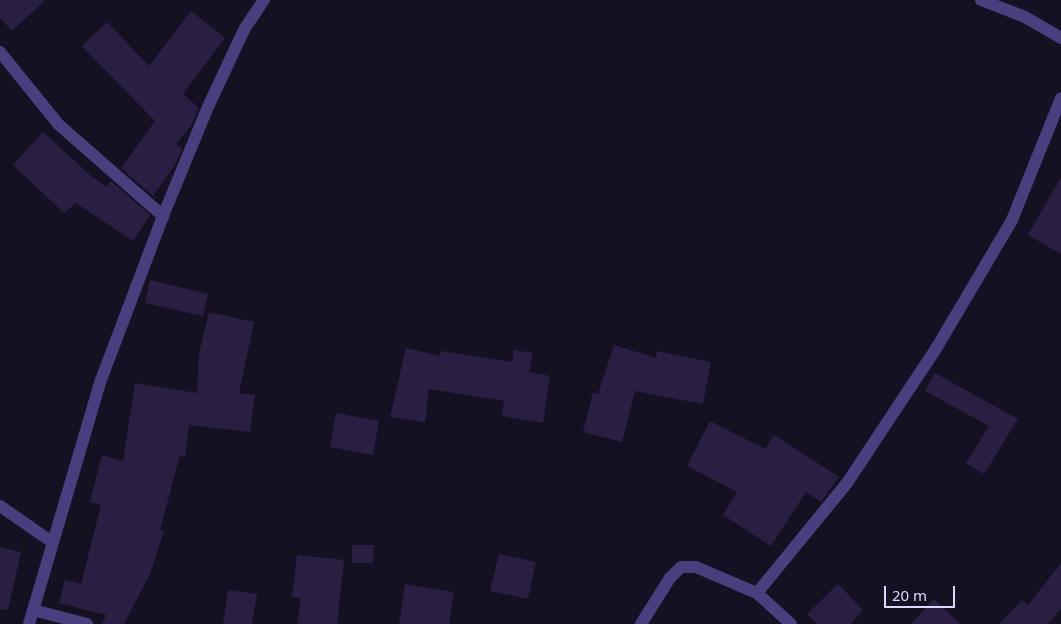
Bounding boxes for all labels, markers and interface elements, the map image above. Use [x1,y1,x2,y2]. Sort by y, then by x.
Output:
scale bar [886,576,957,608]
text: 20 m [892,585,927,605]

